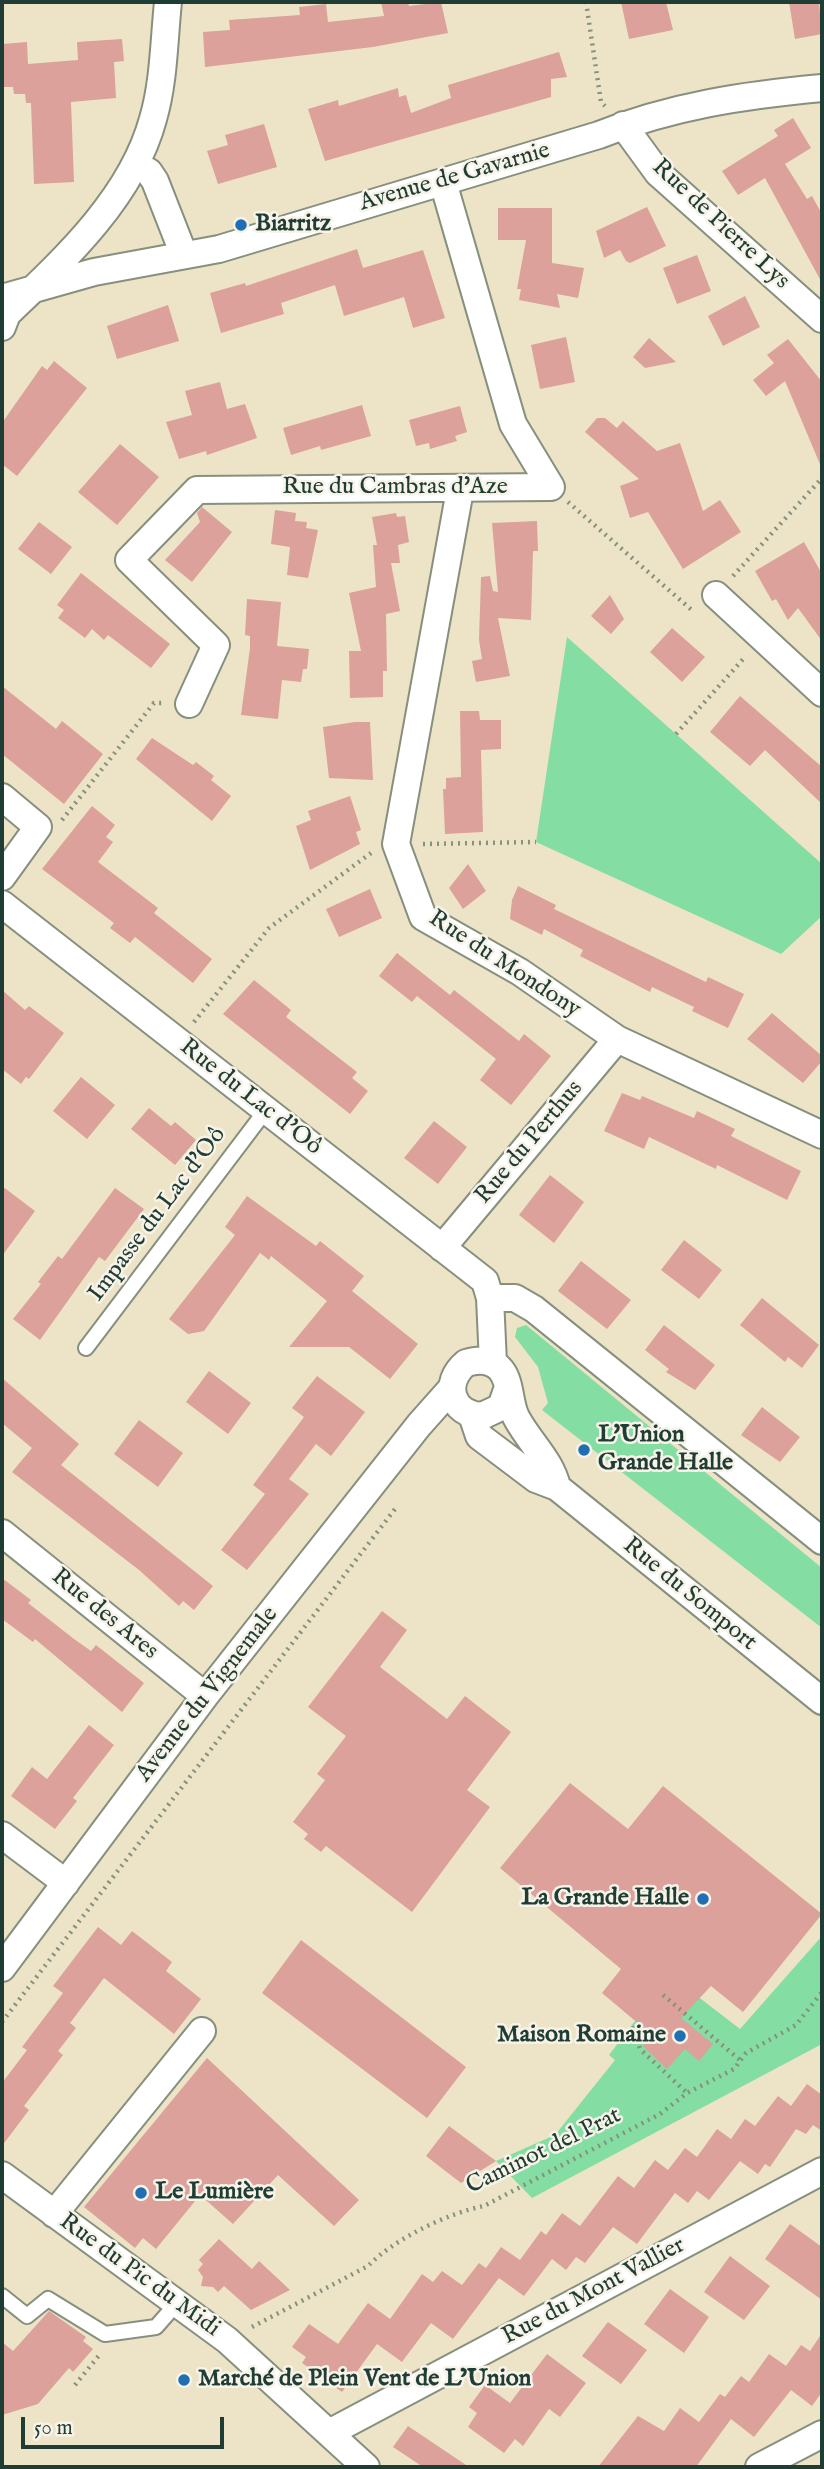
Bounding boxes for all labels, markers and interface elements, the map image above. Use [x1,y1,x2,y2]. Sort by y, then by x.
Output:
street label: Avenue de Gavarnie [357,137,553,219]
street label: Rue de Pierre Lys [645,154,795,296]
place label: Biarritz [255,211,331,239]
marker: Biarritz [233,217,249,233]
street label: Rue du Cambras d'Aze [282,474,508,502]
street label: Rue du Mondony [423,905,585,1025]
street label: Rue du Lac d'Oô [173,1034,327,1162]
street label: Rue du Perthus [470,1075,590,1211]
street label: Impasse du Lac d'Oô [83,1122,233,1308]
place label: L'Union Grande Halle [598,1422,733,1478]
marker: L'Union Grande Halle [576,1442,592,1458]
street label: Rue du Somport [616,1532,762,1658]
street label: Rue des Ares [45,1563,163,1667]
street label: Avenue du Vignemale [131,1602,285,1788]
place label: La Grande Halle [521,1885,689,1913]
marker: La Grande Halle [695,1891,711,1907]
place label: Maison Romaine [497,2022,666,2050]
marker: Maison Romaine [672,2028,688,2044]
street label: Caminot del Prat [462,2102,626,2202]
place label: Le Lumière [155,2179,274,2207]
marker: Le Lumière [133,2185,149,2201]
street label: Rue du Pic du Midi [53,2208,225,2344]
street label: Rue du Mont Vallier [498,2232,690,2352]
place label: Marché de Plein Vent de L’Union [198,2366,531,2394]
marker: Marché de Plein Vent de L’Union [176,2372,192,2388]
scale bar [24,2402,228,2446]
text: 50 m [34,2415,73,2442]

